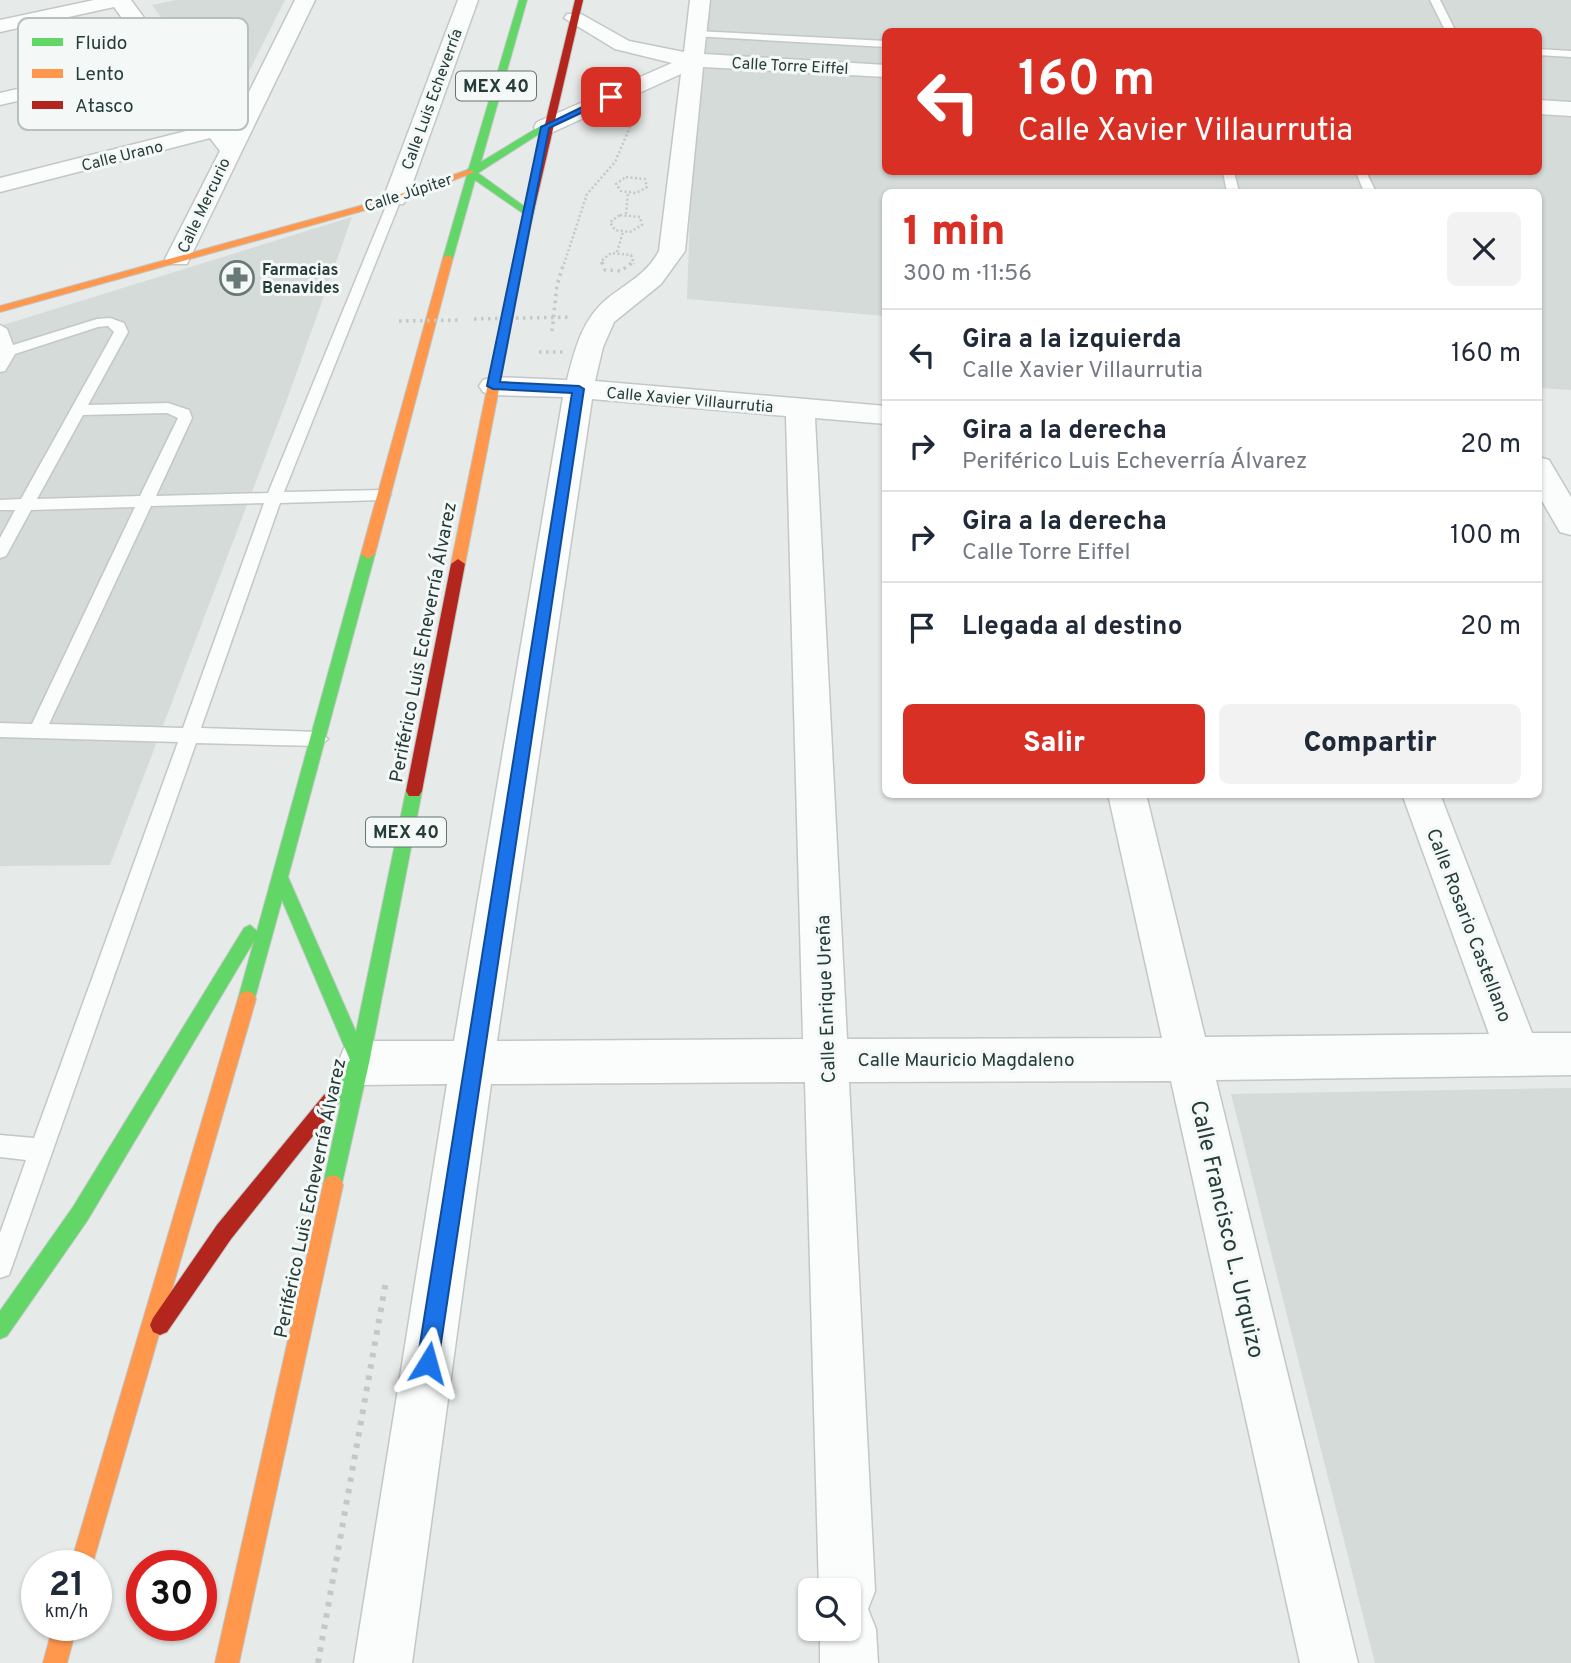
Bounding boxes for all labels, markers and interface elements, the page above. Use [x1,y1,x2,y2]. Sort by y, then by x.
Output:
legend [18,18,248,130]
street label: Calle Luis Echeverría [398,26,468,173]
text: Fluido [75,32,127,56]
text: 160 m [1018,51,1155,113]
street label: Calle Torre Eiffel [731,54,849,80]
icon: left [903,56,994,147]
text: Lento [75,63,124,87]
pin [581,67,641,127]
road number: MEX 40 [456,72,536,100]
icon: arrive [592,78,630,116]
text: Atasco [75,95,134,119]
text: Calle Xavier Villaurrutia [1018,112,1353,152]
street label: Calle Urano [80,137,165,177]
street label: Calle Mercurio [174,155,236,257]
street label: Calle Júpiter [362,170,455,218]
text: 1 min [903,207,1006,260]
button: close [1447,212,1521,286]
pharmacy icon: Farmacias Benavides [218,259,256,297]
text: 300 m · 11:56 [903,260,1032,289]
place label: Farmacias Benavides [262,261,340,299]
text: Gira a la izquierda [962,324,1181,357]
icon: left [903,336,941,374]
text: 160 m [1451,338,1521,371]
text: Calle Xavier Villaurrutia [962,357,1203,386]
street label: Calle Xavier Villaurrutia [605,384,774,418]
text: Gira a la derecha [962,415,1167,448]
icon: right [903,427,941,465]
text: 20 m [1460,429,1521,462]
text: Periférico Luis Echeverría Álvarez [962,448,1307,477]
street label: Periférico Luis Echeverría Álvarez [384,500,463,785]
text: Gira a la derecha [962,506,1167,539]
icon: right [903,518,941,556]
text: 100 m [1450,520,1521,553]
text: Calle Torre Eiffel [962,539,1130,568]
icon: arrive [903,609,941,647]
text: Llegada al destino [962,611,1182,644]
text: 20 m [1460,611,1521,644]
button: Salir [903,704,1205,784]
button: Compartir [1219,704,1521,784]
road number: MEX 40 [366,818,446,846]
street label: Calle Rosario Castellano [1420,825,1516,1026]
street label: Calle Enrique Ureña [812,914,842,1083]
street label: Calle Mauricio Magdaleno [857,1049,1075,1073]
street label: Periférico Luis Echeverría Álvarez [269,1056,352,1340]
street label: Calle Francisco L. Urquizo [1182,1098,1269,1361]
position arrow [391,1326,465,1400]
speed limit sign: 30 [126,1550,217,1641]
text: 21 [49,1564,84,1608]
map controls [798,1578,861,1641]
button: search [798,1578,861,1641]
text: km/h [45,1601,88,1624]

